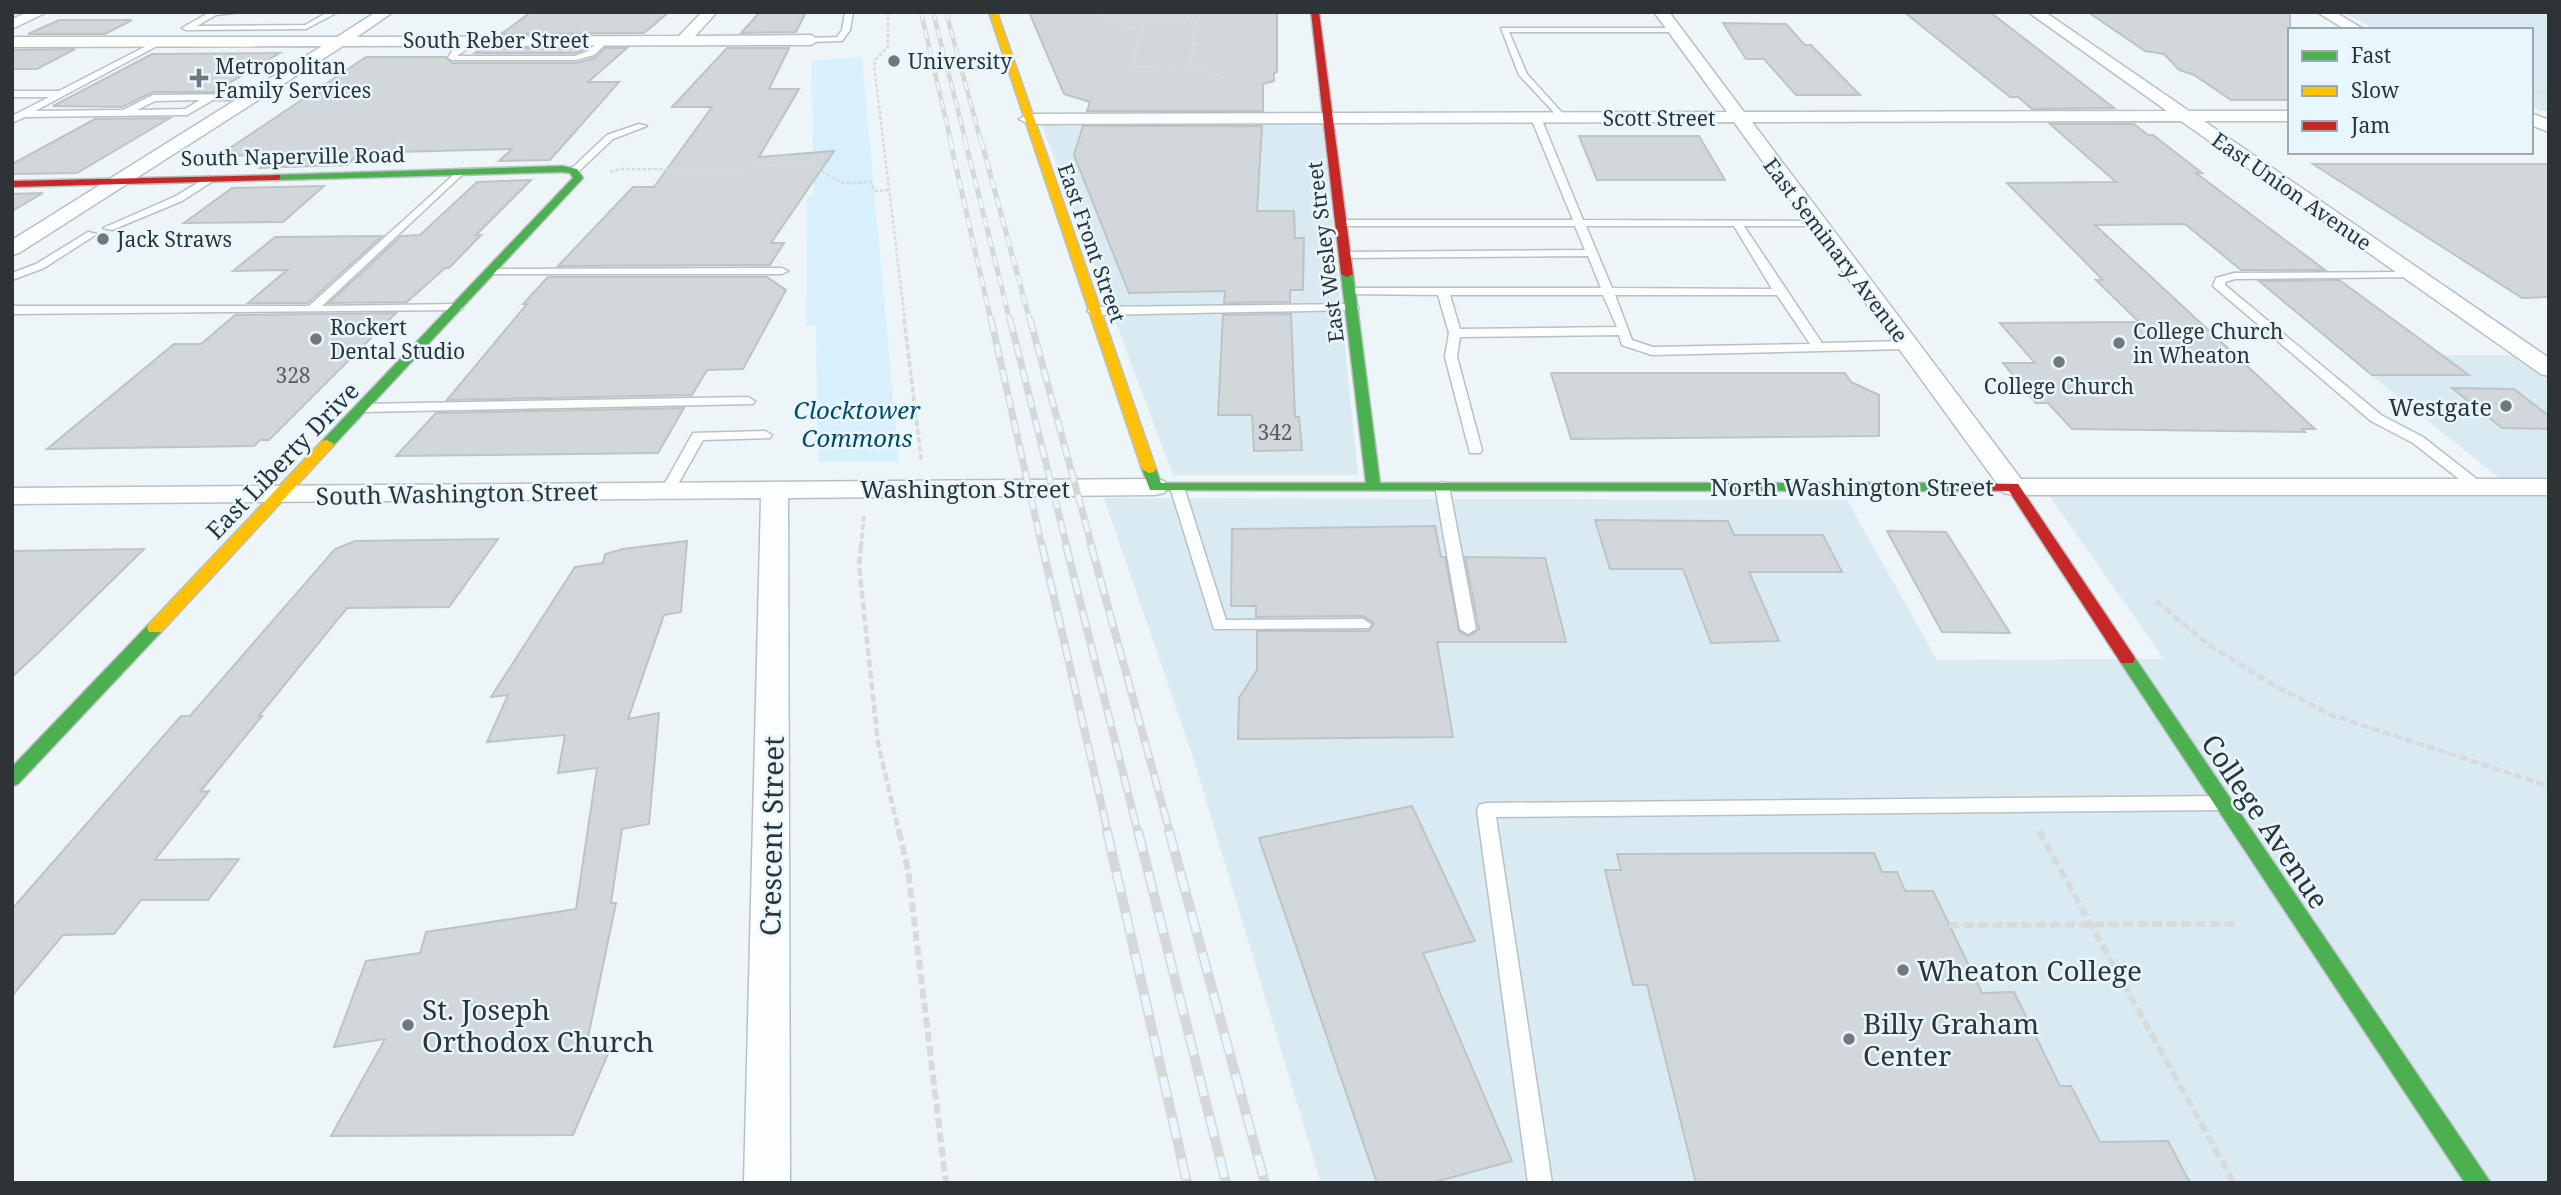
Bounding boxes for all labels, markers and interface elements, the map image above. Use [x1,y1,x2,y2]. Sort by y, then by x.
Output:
street label: South Reber Street [403,26,589,54]
legend [2288,28,2533,154]
text: Fast [2351,41,2391,69]
place label: University [908,47,1012,75]
place label: Metropolitan Family Services [215,52,371,104]
marker: University [886,53,902,69]
marker: Metropolitan Family Services [189,68,209,88]
text: Slow [2351,76,2400,104]
street label: Scott Street [1603,104,1715,132]
text: Jam [2350,111,2390,139]
street label: East Union Avenue [2207,125,2377,257]
street label: South Naperville Road [181,140,405,172]
street label: East Seminary Avenue [1757,152,1915,348]
street label: East Front Street [1052,160,1132,326]
street label: East Wesley Street [1300,160,1350,344]
place label: Jack Straws [116,225,232,253]
marker: Jack Straws [95,231,111,247]
place label: Rockert Dental Studio [330,313,465,365]
place label: College Church in Wheaton [2133,317,2283,369]
marker: Rockert Dental Studio [308,331,324,347]
marker: College Church in Wheaton [2111,335,2127,351]
marker: College Church [2051,354,2067,370]
house number: 328 [275,361,311,389]
place label: College Church [1984,372,2134,400]
street label: East Liberty Drive [198,374,366,546]
place label: Westgate [2388,390,2492,423]
park label: Clocktower Commons [794,393,921,454]
marker: Westgate [2498,398,2514,414]
house number: 342 [1257,418,1293,446]
street label: North Washington Street [1710,470,1994,503]
street label: Washington Street [860,472,1070,505]
street label: South Washington Street [316,474,598,512]
street label: College Avenue [2193,726,2339,916]
street label: Crescent Street [750,736,792,936]
place label: Wheaton College [1917,951,2142,989]
marker: Wheaton College [1895,962,1911,978]
place label: St. Joseph Orthodox Church [422,990,654,1060]
place label: Billy Graham Center [1863,1004,2039,1074]
marker: St. Joseph Orthodox Church [400,1017,416,1033]
marker: Billy Graham Center [1841,1031,1857,1047]

